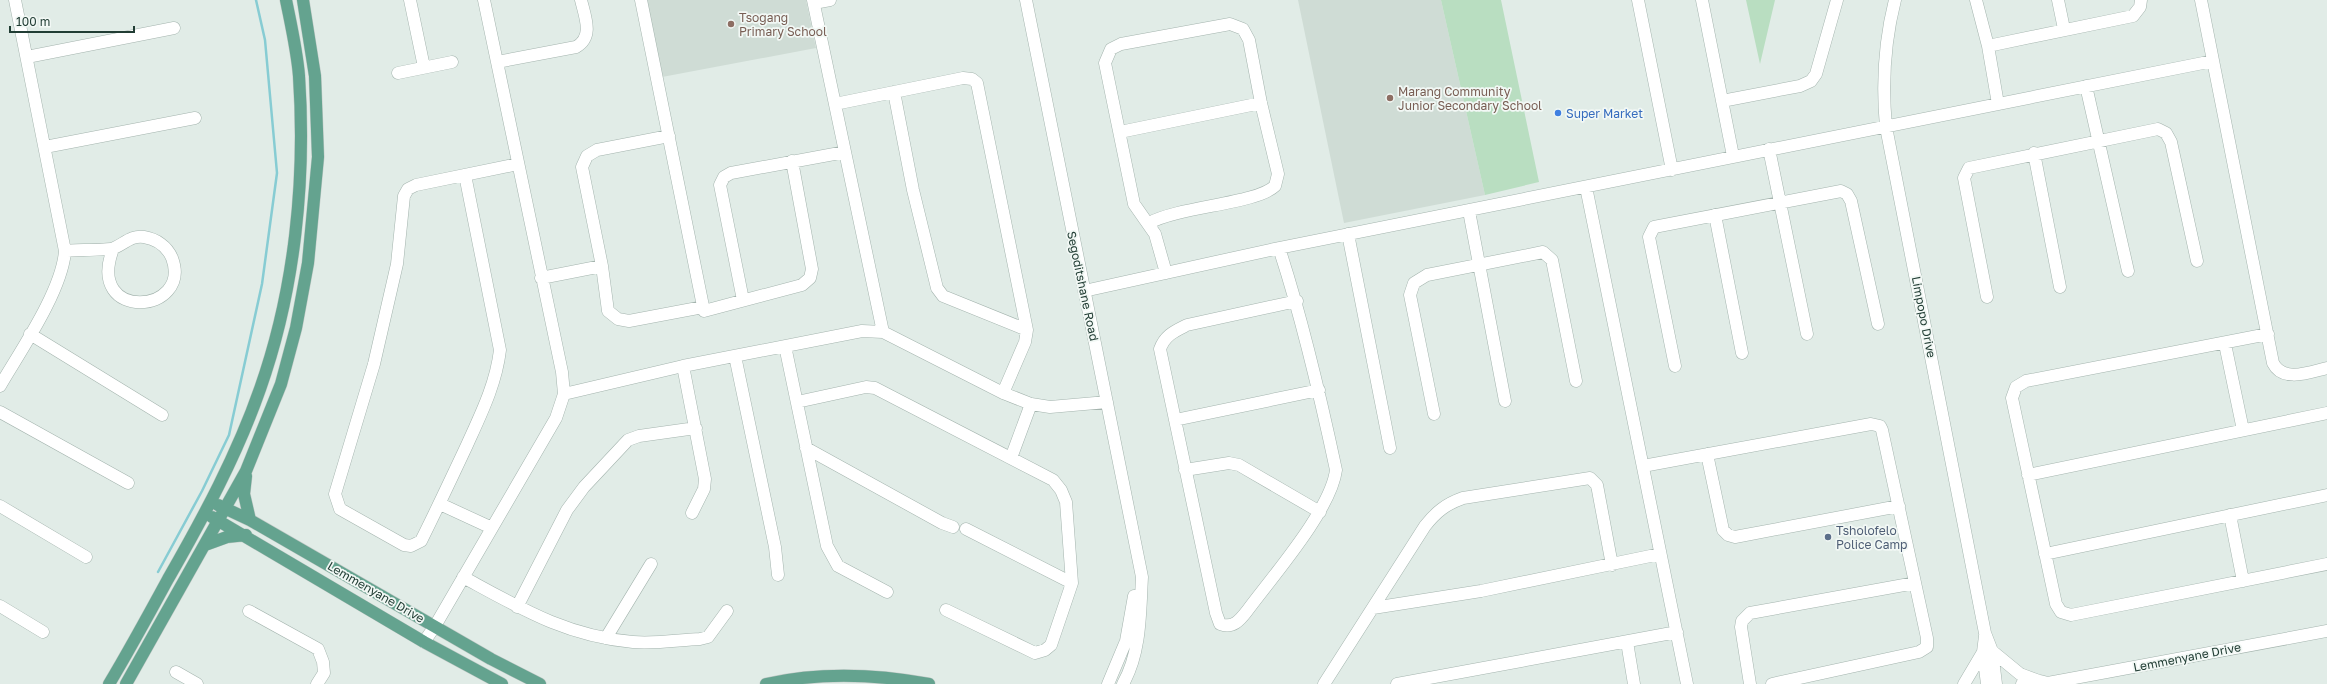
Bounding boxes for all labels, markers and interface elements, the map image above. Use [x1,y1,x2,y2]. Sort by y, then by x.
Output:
scale bar [10,8,134,34]
place label: Tsogang Primary School [739,10,827,39]
text: 100 m [16,14,50,29]
marker: Tsogang Primary School [726,19,736,29]
place label: Marang Community Junior Secondary School [1398,84,1542,113]
marker: Marang Community Junior Secondary School [1385,93,1395,103]
place label: Super Market [1566,106,1643,121]
marker: Super Market [1553,108,1563,118]
street label: Segoditshane Road [1064,230,1102,342]
street label: Limpopo Drive [1909,275,1939,359]
place label: Tsholofelo Police Camp [1836,523,1907,552]
marker: Tsholofelo Police Camp [1823,532,1833,542]
street label: Lemmenyane Drive [325,558,427,626]
street label: Lemmenyane Drive [2132,639,2242,675]

